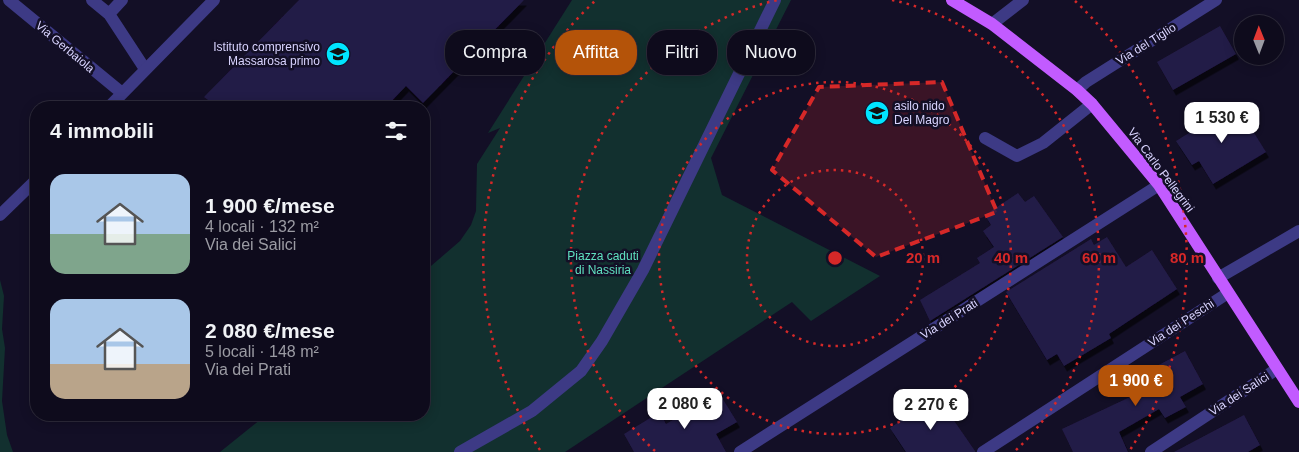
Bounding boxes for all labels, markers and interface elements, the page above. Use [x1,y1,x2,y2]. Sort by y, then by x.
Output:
north arrow [1234,15,1284,65]
map controls [1234,15,1284,65]
street label: Via Gerbaiola [33,18,98,76]
street label: Via del Tiglio [1114,20,1179,68]
chip: Compra [445,30,545,75]
chip: Affitta [555,30,637,75]
chip: Filtri [647,30,717,75]
chip: Nuovo [727,30,815,75]
place label: Istituto comprensivo Massarosa primo [213,40,320,68]
school or university icon: Istituto comprensivo Massarosa primo [325,41,351,67]
place label: asilo nido Del Magro [894,99,950,127]
school or university icon: asilo nido Del Magro [864,100,890,126]
pin: 1 530 € [1176,102,1268,144]
text: 1 530 € [1195,109,1249,126]
icon: filters [382,117,410,145]
text: 4 immobili [50,119,154,142]
street label: Via Carlo Pellegrini [1125,125,1197,215]
icon: home [90,194,150,254]
text: 1 900 €/mese [205,194,335,217]
text: 4 locali · 132 m² [205,218,319,235]
text: Via dei Salici [205,236,296,253]
park label: Piazza caduti di Nassiria [567,249,639,277]
centre of rings [826,249,844,267]
text: 20 m [906,249,940,266]
text: 40 m [994,249,1028,266]
text: 60 m [1082,249,1116,266]
text: 80 m [1170,249,1204,266]
street label: Via dei Prati [918,296,980,342]
street label: Via dei Peschi [1145,296,1217,350]
icon: home [90,319,150,379]
text: 2 080 €/mese [205,319,335,342]
text: 5 locali · 148 m² [205,343,319,360]
text: Via dei Prati [205,361,291,378]
pin: 1 900 € [1090,364,1182,407]
street label: Via dei Salici [1206,369,1272,419]
text: 1 900 € [1109,372,1163,389]
pin: 2 080 € [639,388,731,430]
pin: 2 270 € [885,388,977,431]
text: 2 080 € [658,395,712,412]
text: 2 270 € [904,396,958,413]

